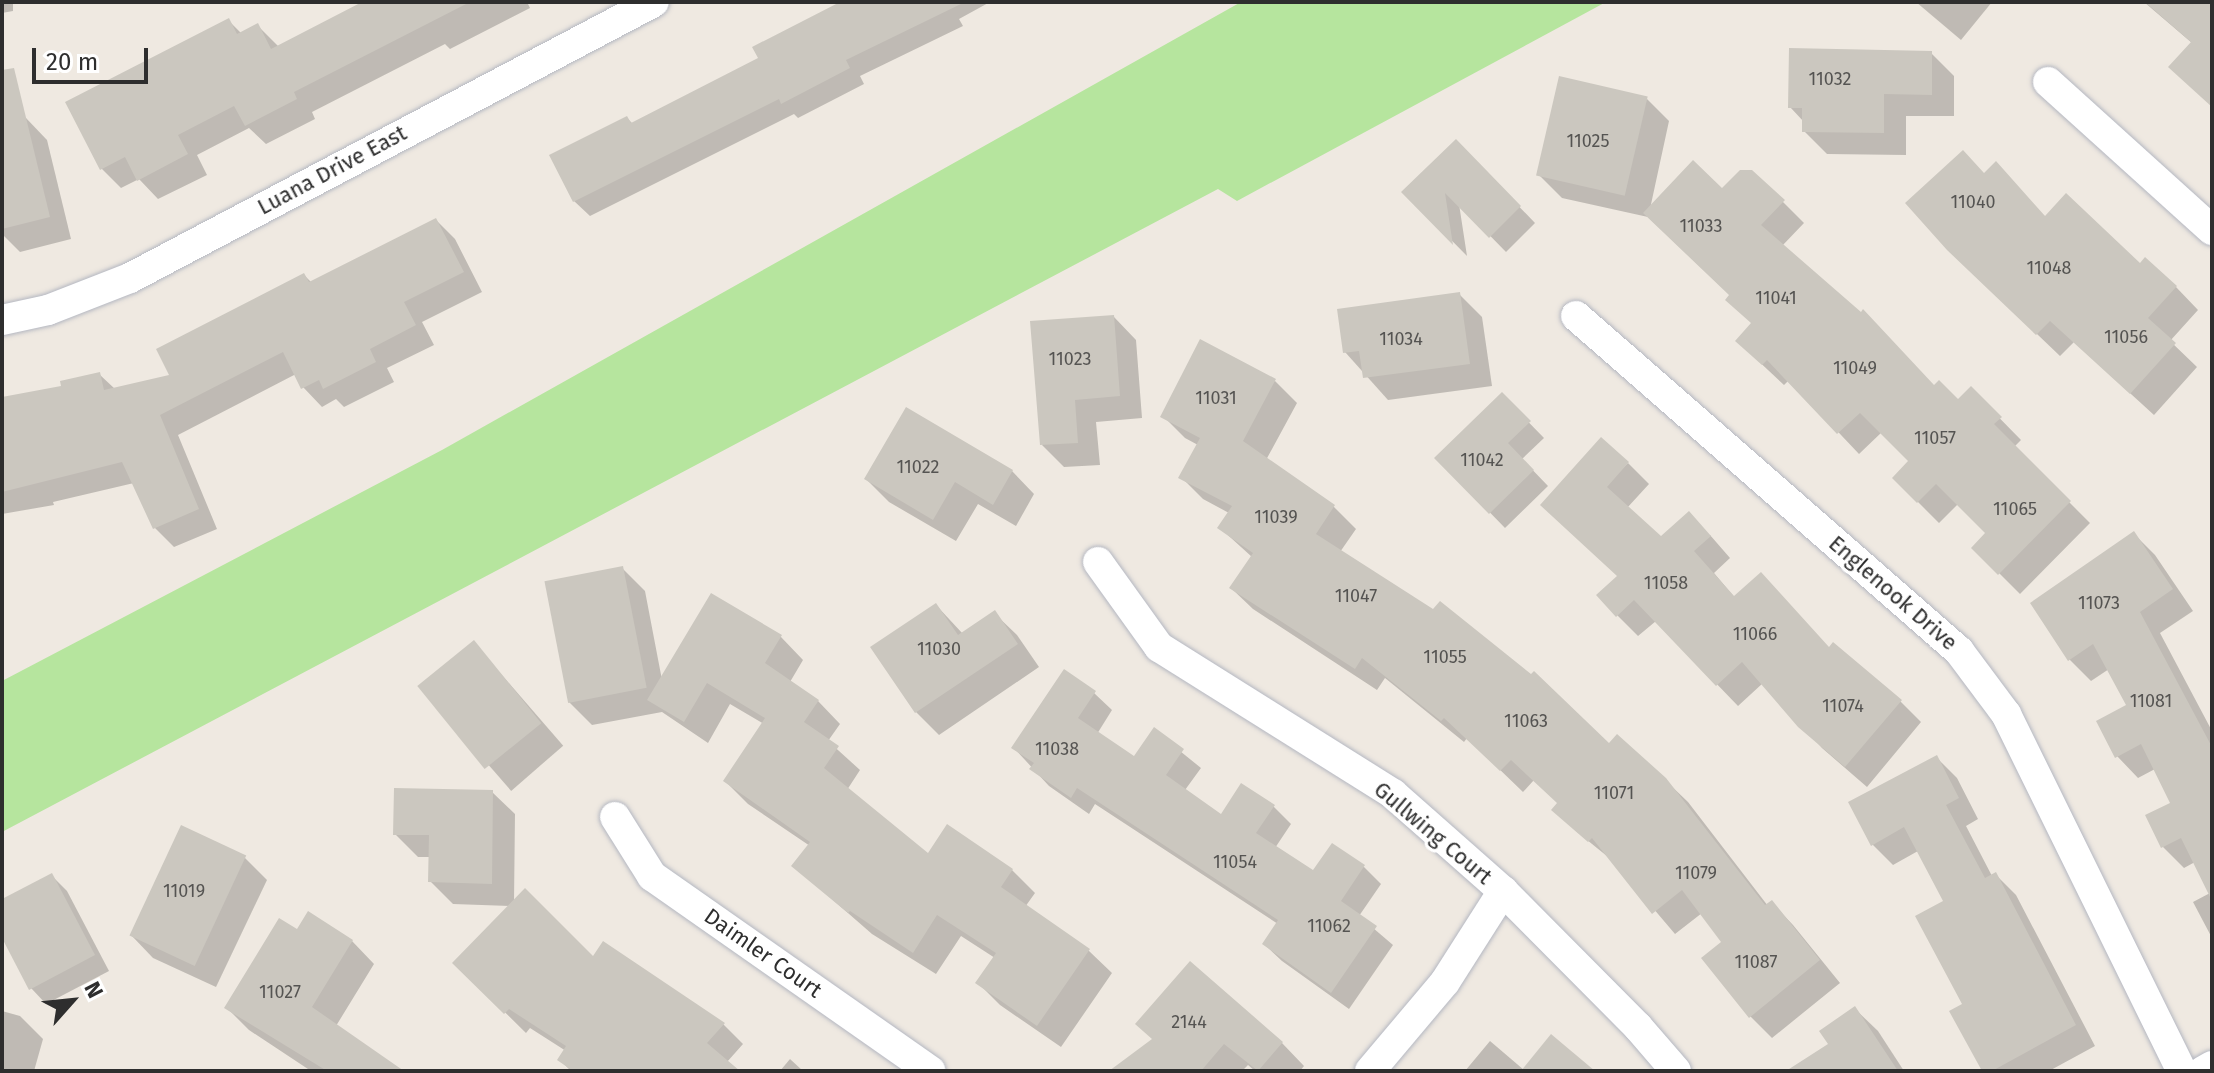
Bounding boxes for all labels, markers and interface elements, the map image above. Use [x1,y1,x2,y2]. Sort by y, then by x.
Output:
scale bar [36,32,152,82]
text: 20 m [46,48,98,76]
house number: 11032 [1809,68,1851,90]
street label: Luana Drive East [253,120,411,220]
house number: 11025 [1566,130,1610,152]
house number: 11040 [1951,191,1995,213]
house number: 11033 [1679,215,1723,237]
house number: 11048 [2027,257,2071,279]
house number: 11041 [1755,287,1797,309]
house number: 11056 [2104,326,2148,348]
house number: 11034 [1379,328,1423,350]
house number: 11023 [1049,348,1091,370]
house number: 11049 [1833,357,1877,379]
house number: 11031 [1195,387,1237,409]
house number: 11057 [1914,427,1956,449]
house number: 11042 [1460,449,1504,471]
house number: 11022 [897,456,939,478]
house number: 11065 [1993,498,2037,520]
house number: 11039 [1254,506,1298,528]
street label: Englenook Drive [1823,530,1963,656]
house number: 11058 [1644,572,1688,594]
house number: 11047 [1335,585,1377,607]
house number: 11073 [2078,592,2120,614]
house number: 11066 [1733,623,1777,645]
house number: 11030 [917,638,961,660]
house number: 11055 [1423,646,1467,668]
house number: 11081 [2130,690,2172,712]
house number: 11074 [1822,695,1864,717]
house number: 11063 [1504,710,1548,732]
house number: 11038 [1035,738,1079,760]
street label: Gullwing Court [1369,776,1497,890]
house number: 11071 [1594,782,1634,804]
house number: 11054 [1213,851,1257,873]
house number: 11079 [1675,862,1717,884]
house number: 11019 [163,880,205,902]
street label: Daimler Court [699,903,827,1003]
house number: 11062 [1307,915,1351,937]
house number: 11087 [1734,951,1778,973]
north arrow [32,961,112,1041]
text: N [78,977,109,1003]
house number: 11027 [259,981,301,1003]
house number: 2144 [1171,1011,1207,1033]

